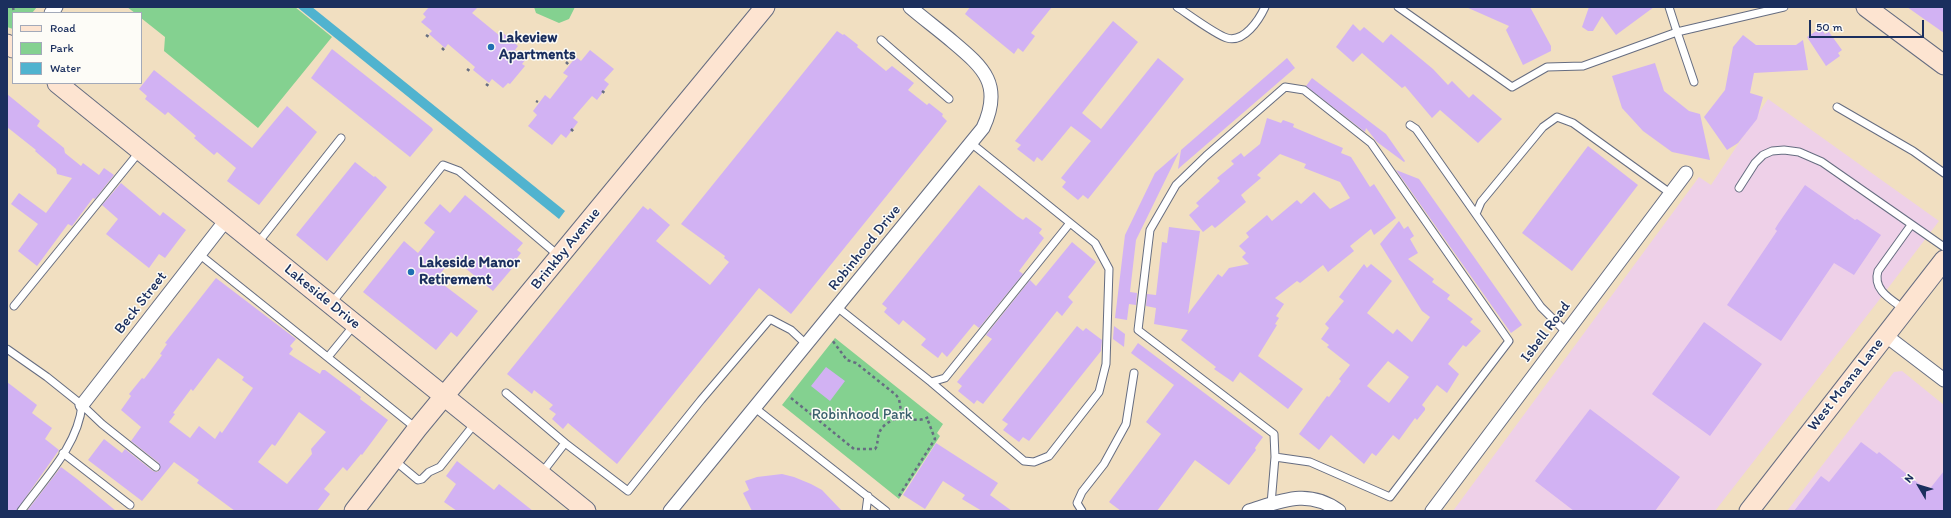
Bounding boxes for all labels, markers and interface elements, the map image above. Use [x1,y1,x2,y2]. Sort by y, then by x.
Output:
legend [12,12,142,84]
scale bar [1811,12,1926,38]
text: 50 m [1816,20,1842,34]
text: Road [50,21,76,35]
place label: Lakeview Apartments [499,29,576,64]
text: Park [50,41,74,55]
marker: Lakeview Apartments [486,42,496,52]
text: Water [50,61,81,75]
street label: Robinhood Drive [825,202,905,294]
street label: Brinkby Avenue [527,204,605,294]
place label: Lakeside Manor Retirement [419,254,520,289]
street label: Lakeside Drive [280,261,364,333]
marker: Lakeside Manor Retirement [406,267,416,277]
street label: Beck Street [111,268,171,338]
street label: Isbell Road [1517,298,1575,366]
street label: West Moana Lane [1804,335,1888,435]
park label: Robinhood Park [812,406,912,424]
north arrow [1899,466,1939,506]
text: N [1902,471,1917,485]

